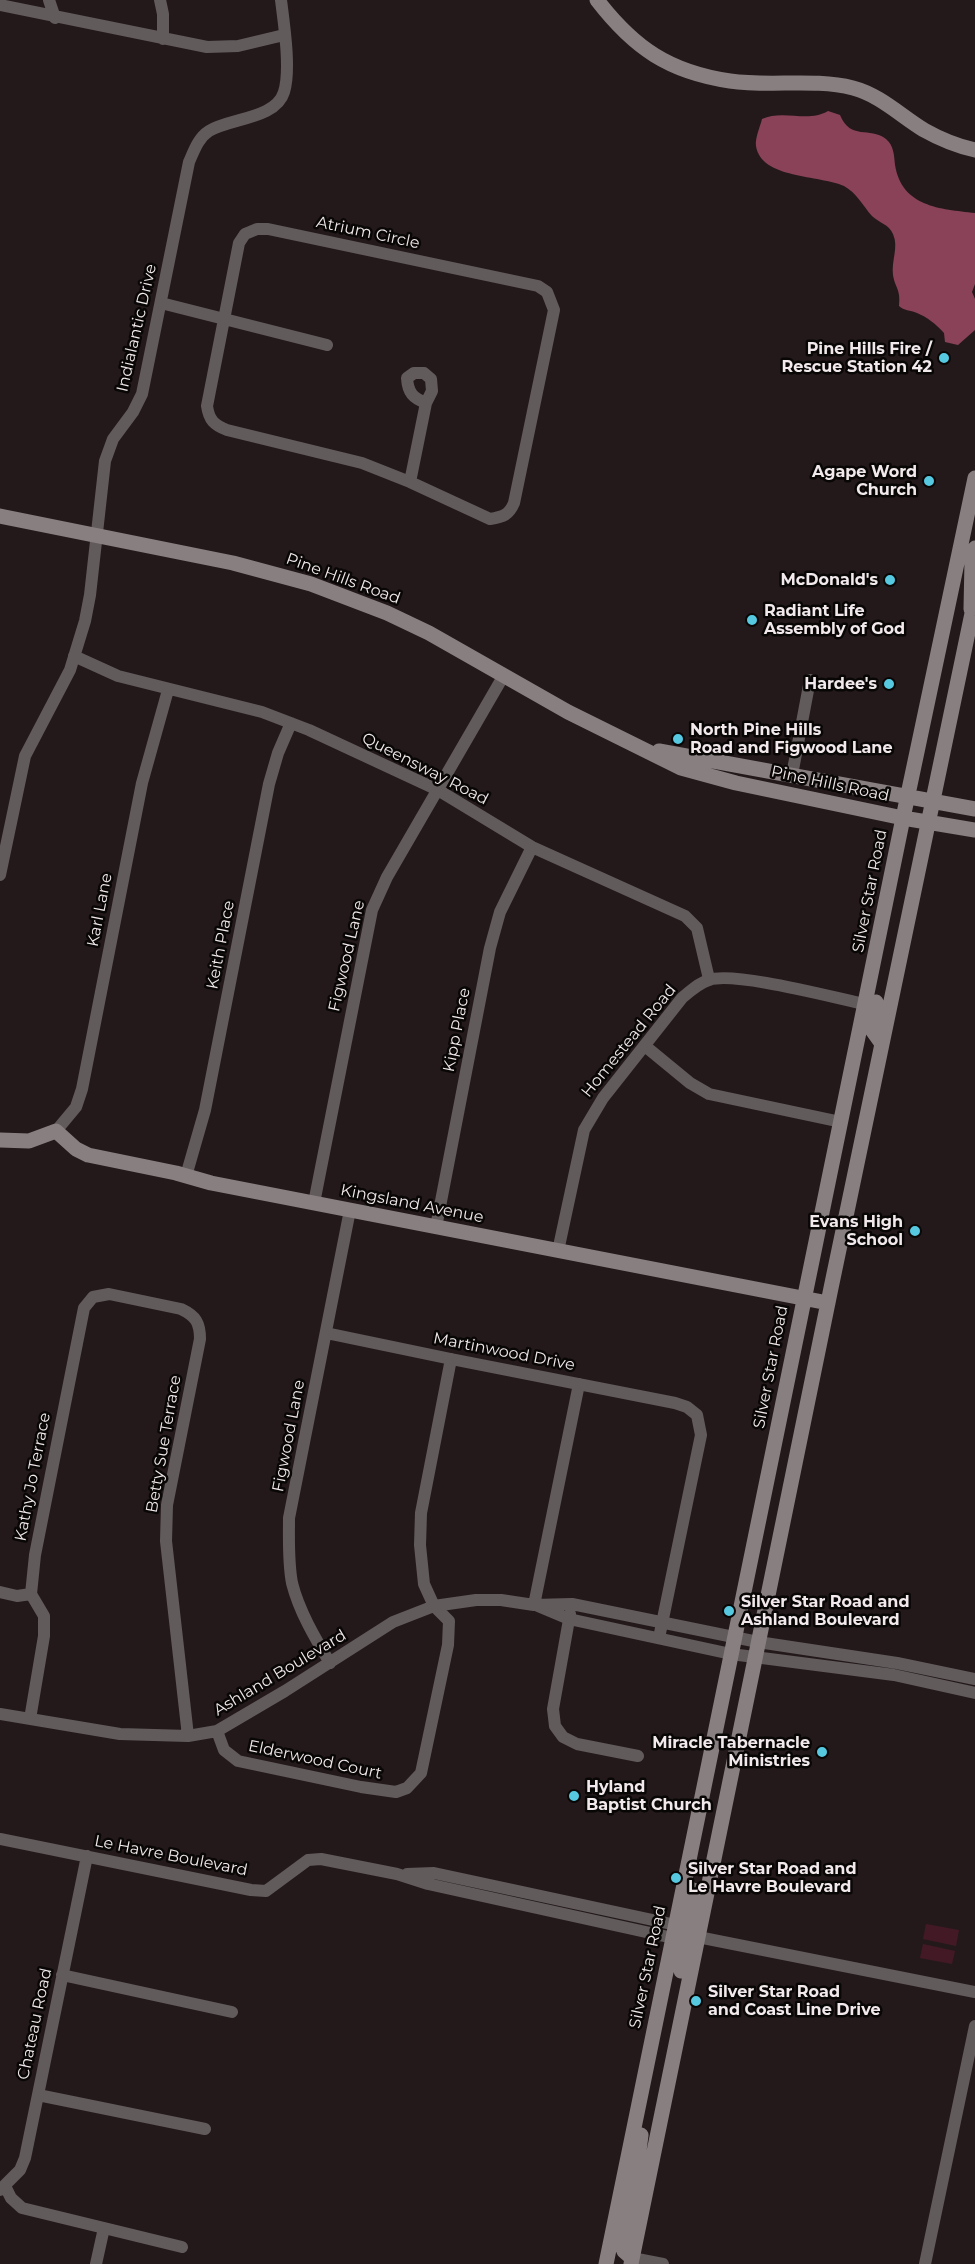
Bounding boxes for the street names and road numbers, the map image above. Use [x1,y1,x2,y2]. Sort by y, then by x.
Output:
street label: Atrium Circle [315,213,421,253]
street label: Indialantic Drive [113,262,161,394]
street label: Pine Hills Road [283,549,403,609]
street label: Queensway Road [358,729,492,809]
street label: Pine Hills Road [769,762,891,806]
street label: Silver Star Road [849,828,891,954]
street label: Karl Lane [83,871,117,949]
street label: Figwood Lane [325,898,369,1014]
street label: Keith Place [203,899,239,991]
street label: Homestead Road [578,981,680,1101]
street label: Kipp Place [439,986,475,1074]
street label: Kingsland Avenue [339,1181,485,1227]
street label: Silver Star Road [750,1304,792,1430]
street label: Martinwood Drive [432,1329,576,1375]
street label: Betty Sue Terrace [142,1374,186,1514]
street label: Figwood Lane [269,1378,309,1494]
street label: Kathy Jo Terrace [11,1411,55,1543]
street label: Ashland Boulevard [210,1626,350,1720]
street label: Elderwood Court [246,1736,384,1784]
street label: Le Havre Boulevard [93,1832,249,1880]
street label: Silver Star Road [626,1904,670,2030]
street label: Chateau Road [14,1967,56,2081]

